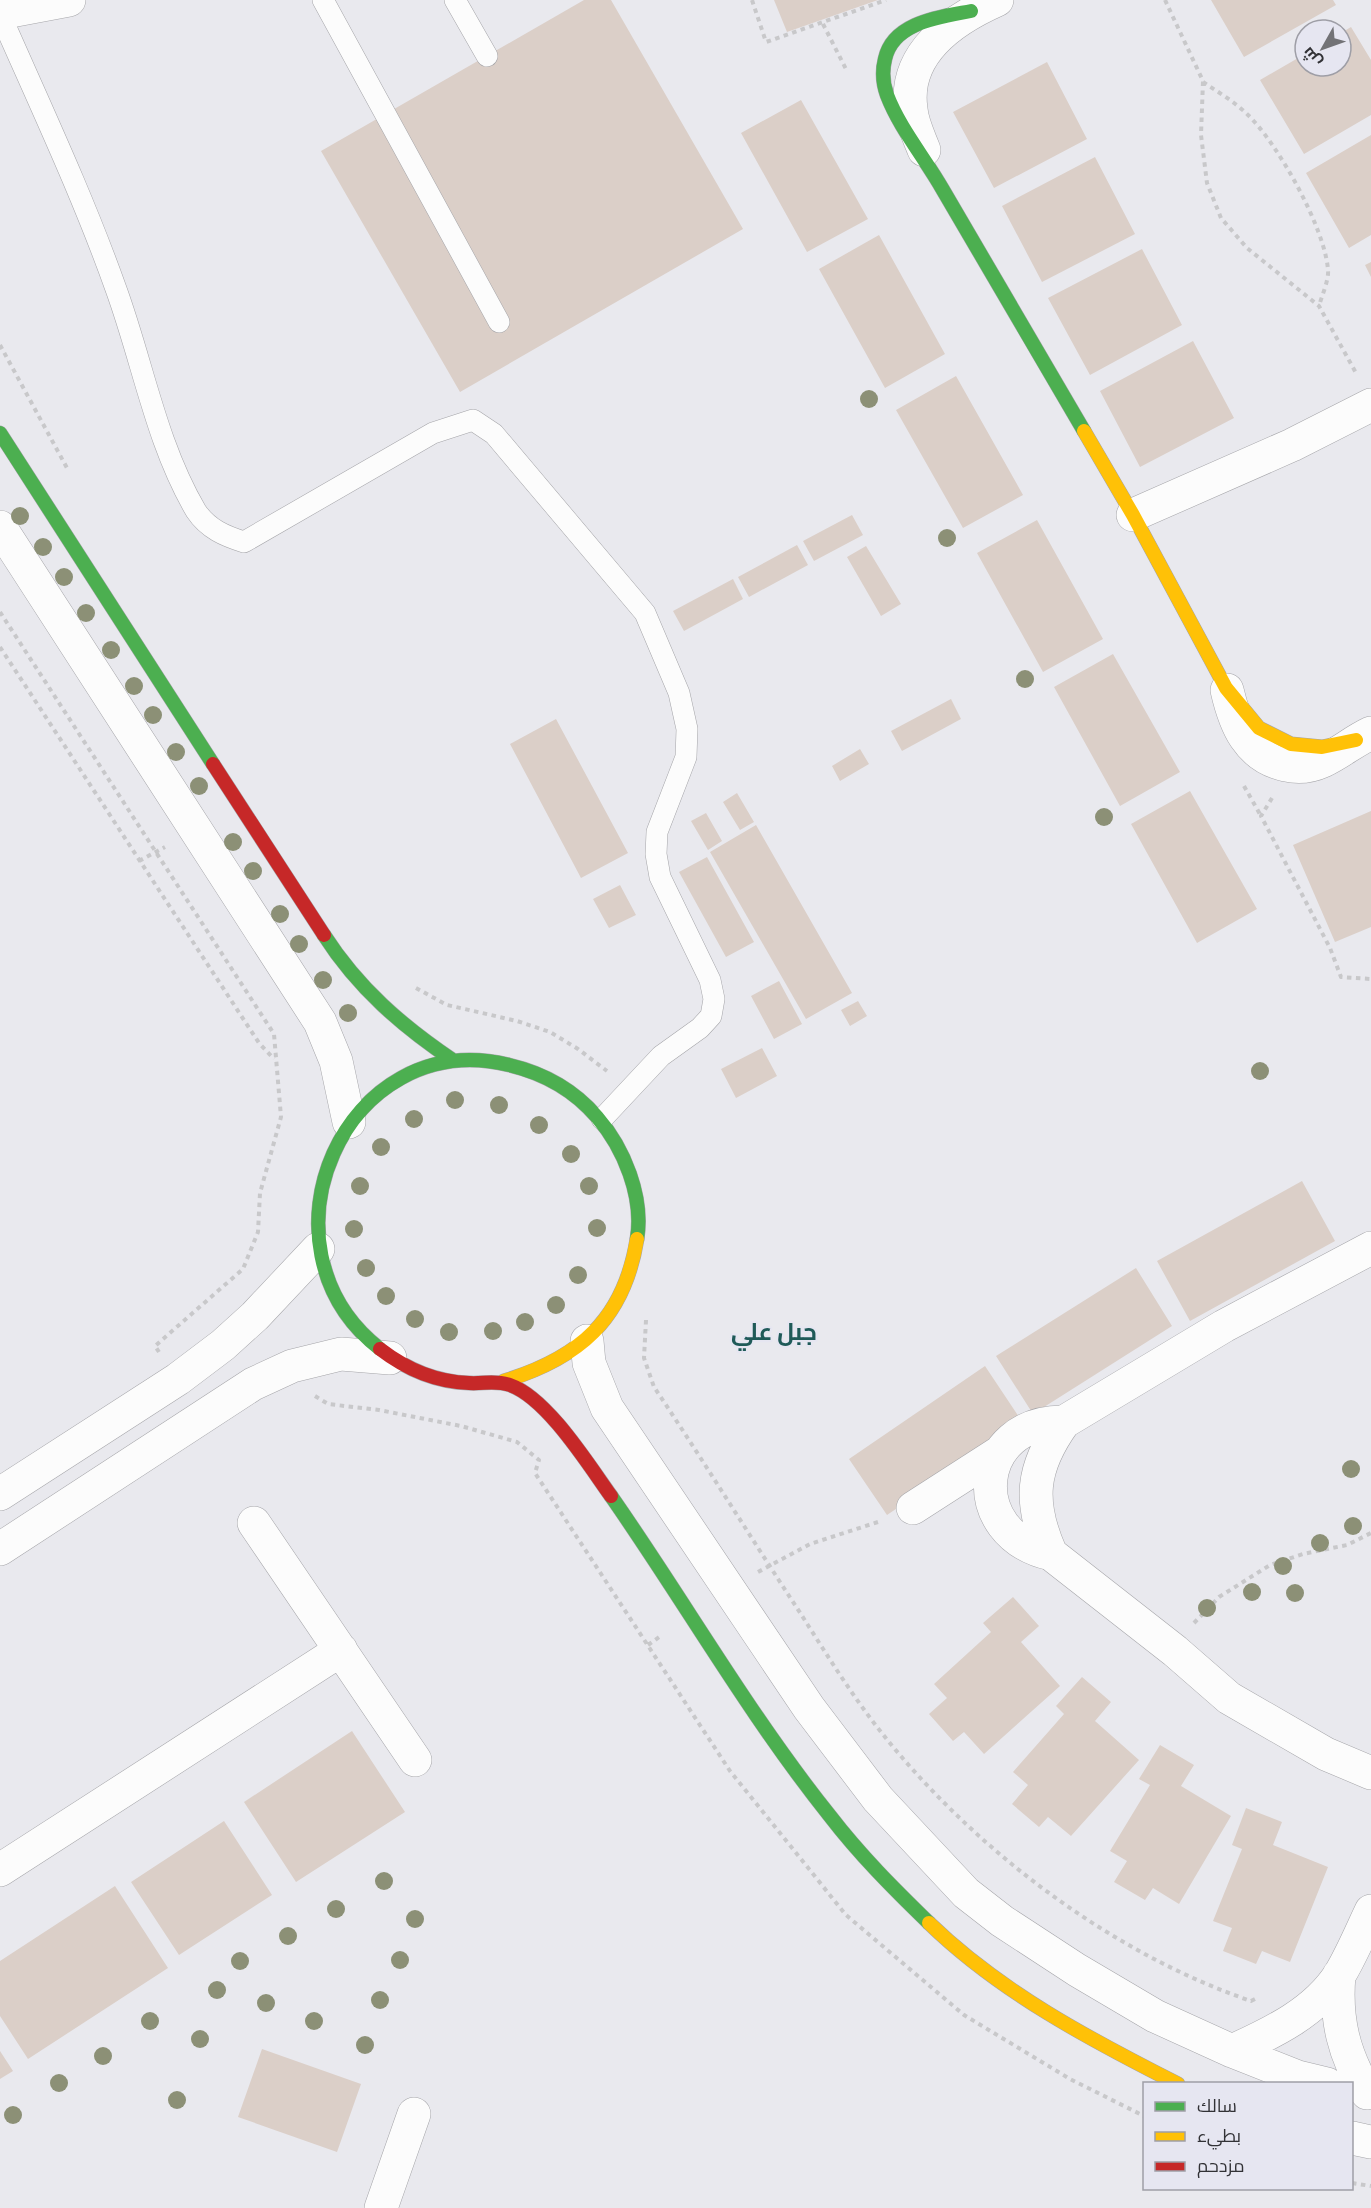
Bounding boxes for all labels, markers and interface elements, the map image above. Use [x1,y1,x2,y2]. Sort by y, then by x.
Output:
north arrow [1293,18,1353,78]
text: ش [1295,43,1327,74]
district label: جبل علي [731,1312,817,1351]
legend [1143,2082,1353,2190]
text: سالك [1197,2091,1237,2118]
text: بطيء [1197,2121,1241,2150]
text: مزدحم [1197,2151,1245,2178]

